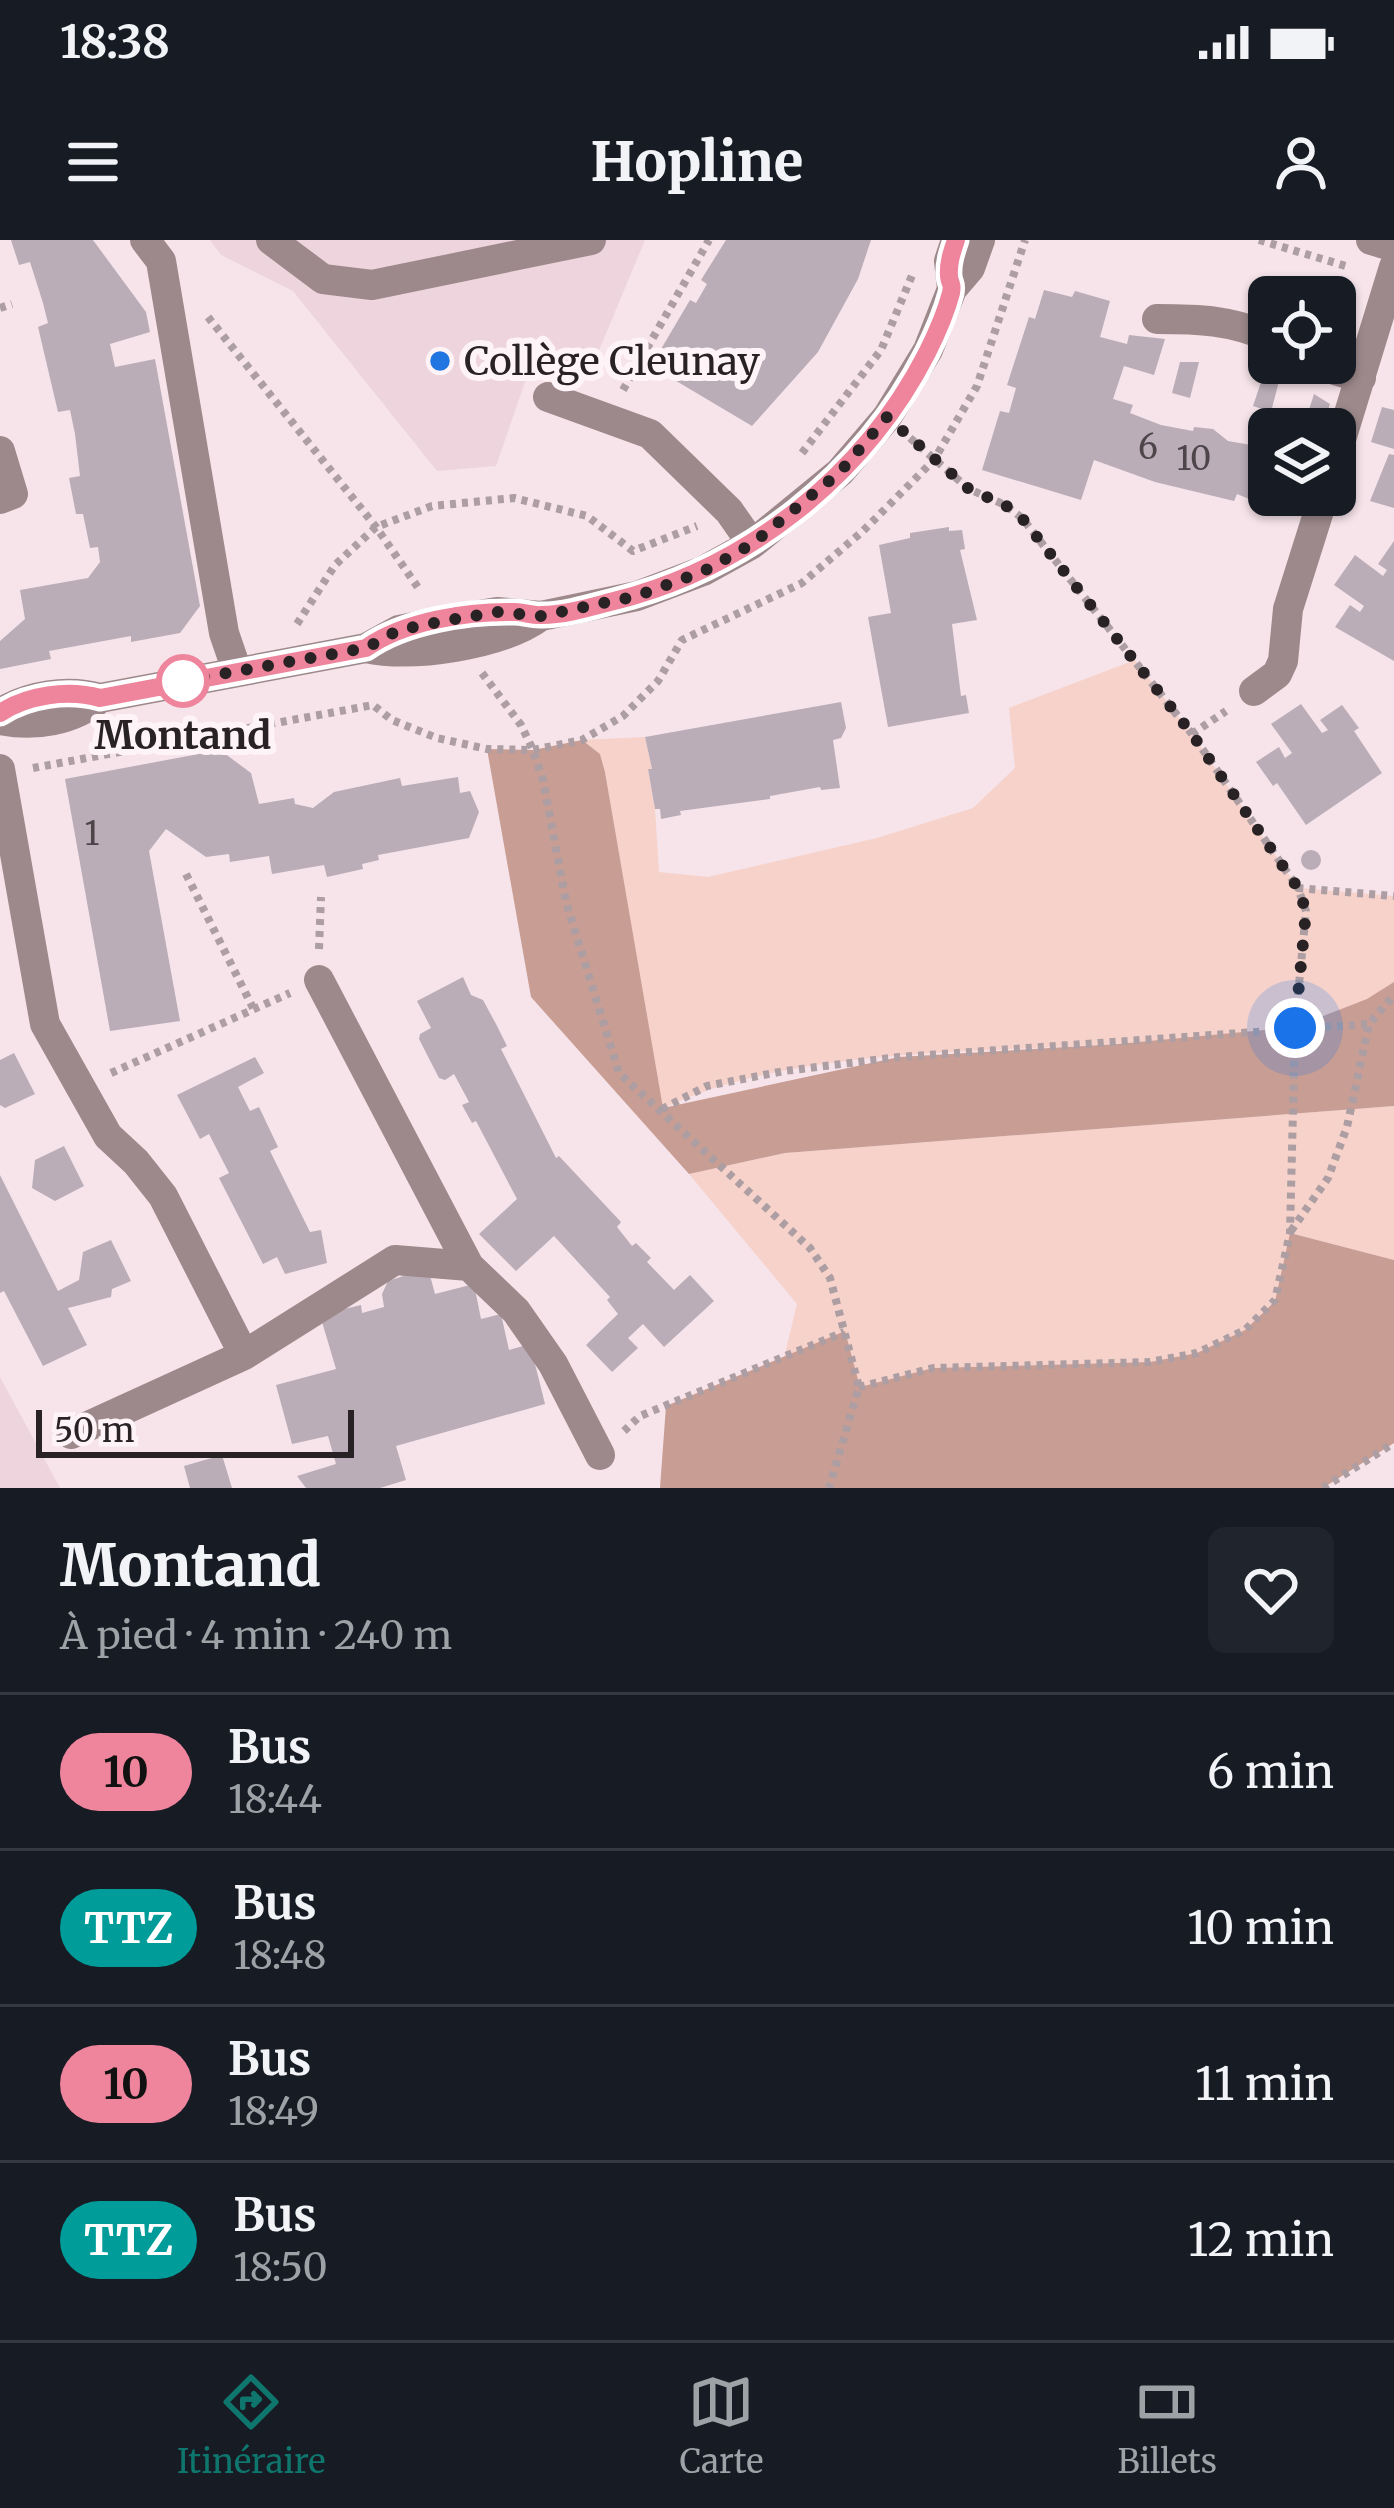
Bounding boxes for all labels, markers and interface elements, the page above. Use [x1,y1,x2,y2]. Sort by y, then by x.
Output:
text: 18:38 [60,14,170,70]
text: Hopline [591,128,803,196]
icon: menu [60,129,126,195]
icon: person [1268,129,1334,195]
map controls [1248,276,1356,516]
button: locate [1248,276,1356,384]
place label: Collège Cleunay [464,337,760,386]
marker: Collège Cleunay [427,348,453,374]
button: layers [1248,408,1356,516]
house number: 6 [1138,427,1158,468]
house number: 10 [1177,438,1211,479]
marker: Montand [158,656,208,706]
place label: Montand [95,711,271,760]
house number: 1 [85,813,100,854]
your location [1265,998,1325,1058]
scale bar [36,1404,354,1457]
text: 50 m [54,1410,135,1451]
button: heart [1208,1527,1334,1653]
text: Montand [60,1530,321,1602]
text: À pied · 4 min · 240 m [60,1611,452,1660]
text: Bus [228,1719,311,1775]
text: 6 min [1207,1744,1334,1800]
text: 10 [103,1746,149,1798]
text: 18:44 [228,1775,322,1824]
text: Bus [233,1875,317,1931]
text: 10 min [1187,1900,1334,1956]
text: TTZ [84,1902,173,1954]
text: 18:48 [233,1931,326,1980]
text: Bus [228,2031,311,2087]
text: 11 min [1195,2056,1334,2112]
text: 10 [103,2058,149,2110]
text: 18:49 [228,2087,319,2136]
text: Bus [233,2187,317,2243]
text: 12 min [1188,2212,1334,2268]
text: TTZ [84,2214,173,2266]
text: 18:50 [233,2243,328,2292]
tab: Itinéraire [177,2369,325,2482]
tab: Carte [679,2369,763,2482]
tab: Billets [1117,2369,1217,2482]

